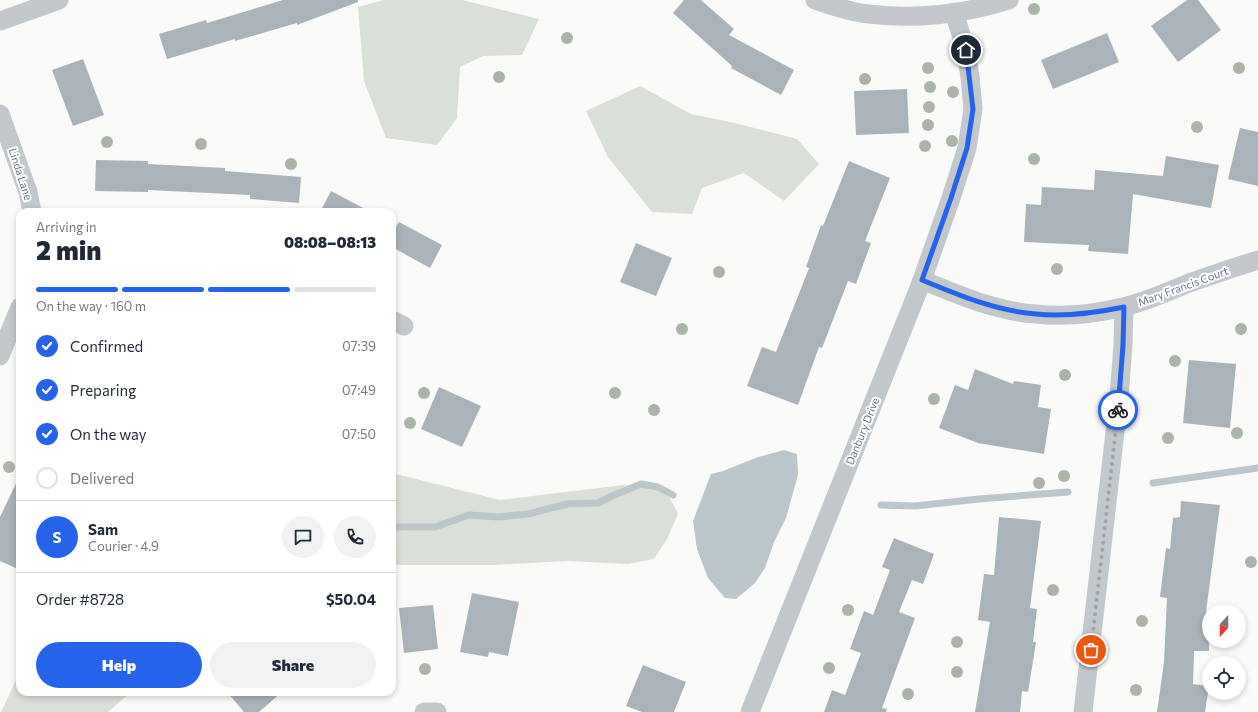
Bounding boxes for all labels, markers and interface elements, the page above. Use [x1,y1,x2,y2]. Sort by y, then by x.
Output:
pin [949,33,983,67]
icon: home [955,39,977,61]
street label: Linda Lane [7,146,36,202]
text: Arriving in [36,219,96,235]
text: 08:08–08:13 [284,233,376,251]
text: 2 min [36,234,101,265]
street label: Mary Francis Court [1136,263,1230,308]
text: On the way · 160 m [36,298,146,314]
icon: check [36,335,58,357]
text: Confirmed [70,337,143,355]
text: 07:39 [342,338,376,354]
icon: check [36,379,58,401]
text: Preparing [70,381,136,399]
text: 07:49 [342,382,376,398]
courier [1098,390,1138,430]
street label: Danbury Drive [843,395,882,467]
icon: bike [1107,399,1129,421]
icon: check [36,423,58,445]
text: On the way [70,425,147,443]
text: 07:50 [342,426,376,442]
text: Delivered [70,469,134,487]
button: chat [282,516,324,558]
button: phone [334,516,376,558]
text: Sam [88,520,118,538]
text: S [52,528,62,546]
text: Courier · 4.9 [88,538,159,554]
text: Order #8728 [36,590,124,608]
text: $50.04 [326,590,376,608]
north arrow [1202,604,1246,648]
map controls [1202,604,1246,700]
pin [1074,633,1108,667]
icon: bag [1080,639,1102,661]
button: Help [36,642,202,688]
button: Share [210,642,376,688]
button: locate [1202,656,1246,700]

